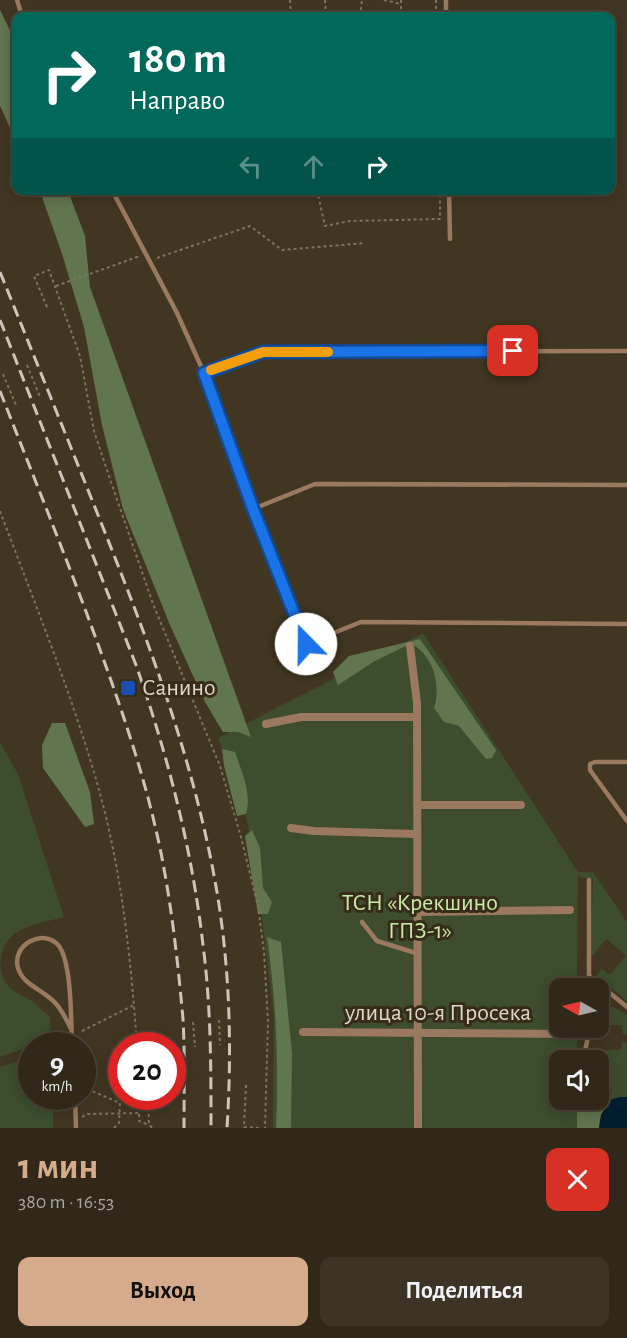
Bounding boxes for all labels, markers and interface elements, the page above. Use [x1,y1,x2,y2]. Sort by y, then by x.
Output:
icon: right [30,36,108,114]
text: 180 m [129,38,227,80]
text: Направо [129,87,225,114]
icon: left [234,150,267,183]
icon: ahead [297,150,330,183]
icon: right [360,150,393,183]
pin [487,325,538,376]
icon: arrive [496,334,529,367]
position arrow [274,612,338,676]
place label: Санино [142,676,216,700]
marker: Санино [119,679,137,697]
park label: ТСН «Крекшино ГПЗ-1» [342,891,498,943]
north arrow [549,978,609,1038]
map controls [549,978,609,1110]
street label: улица 10-я Просека [344,1001,531,1025]
speed limit sign: 20 [108,1032,186,1110]
text: 9 [50,1049,64,1079]
button: sound [549,1050,609,1110]
text: km/h [42,1079,72,1094]
button: close [546,1148,609,1211]
text: 1 мин [18,1149,98,1185]
text: 380 m · 16:53 [18,1192,114,1212]
button: Выход [18,1257,308,1326]
button: Поделиться [320,1257,609,1326]

